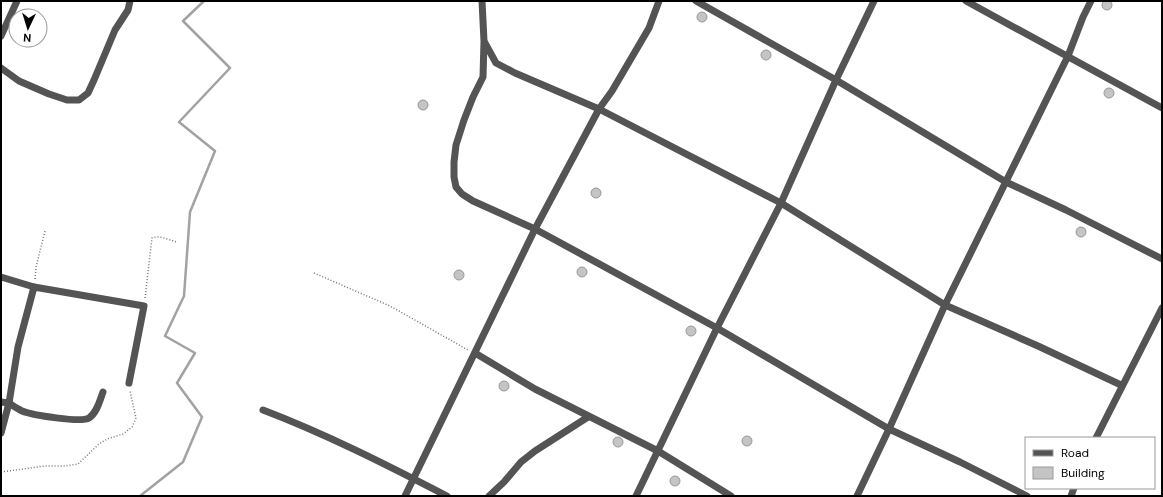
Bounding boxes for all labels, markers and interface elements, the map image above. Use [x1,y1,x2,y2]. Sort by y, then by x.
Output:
north arrow [8,8,48,48]
text: N [23,31,32,45]
legend [1025,437,1155,489]
text: Road [1061,445,1089,461]
text: Building [1061,465,1105,481]

